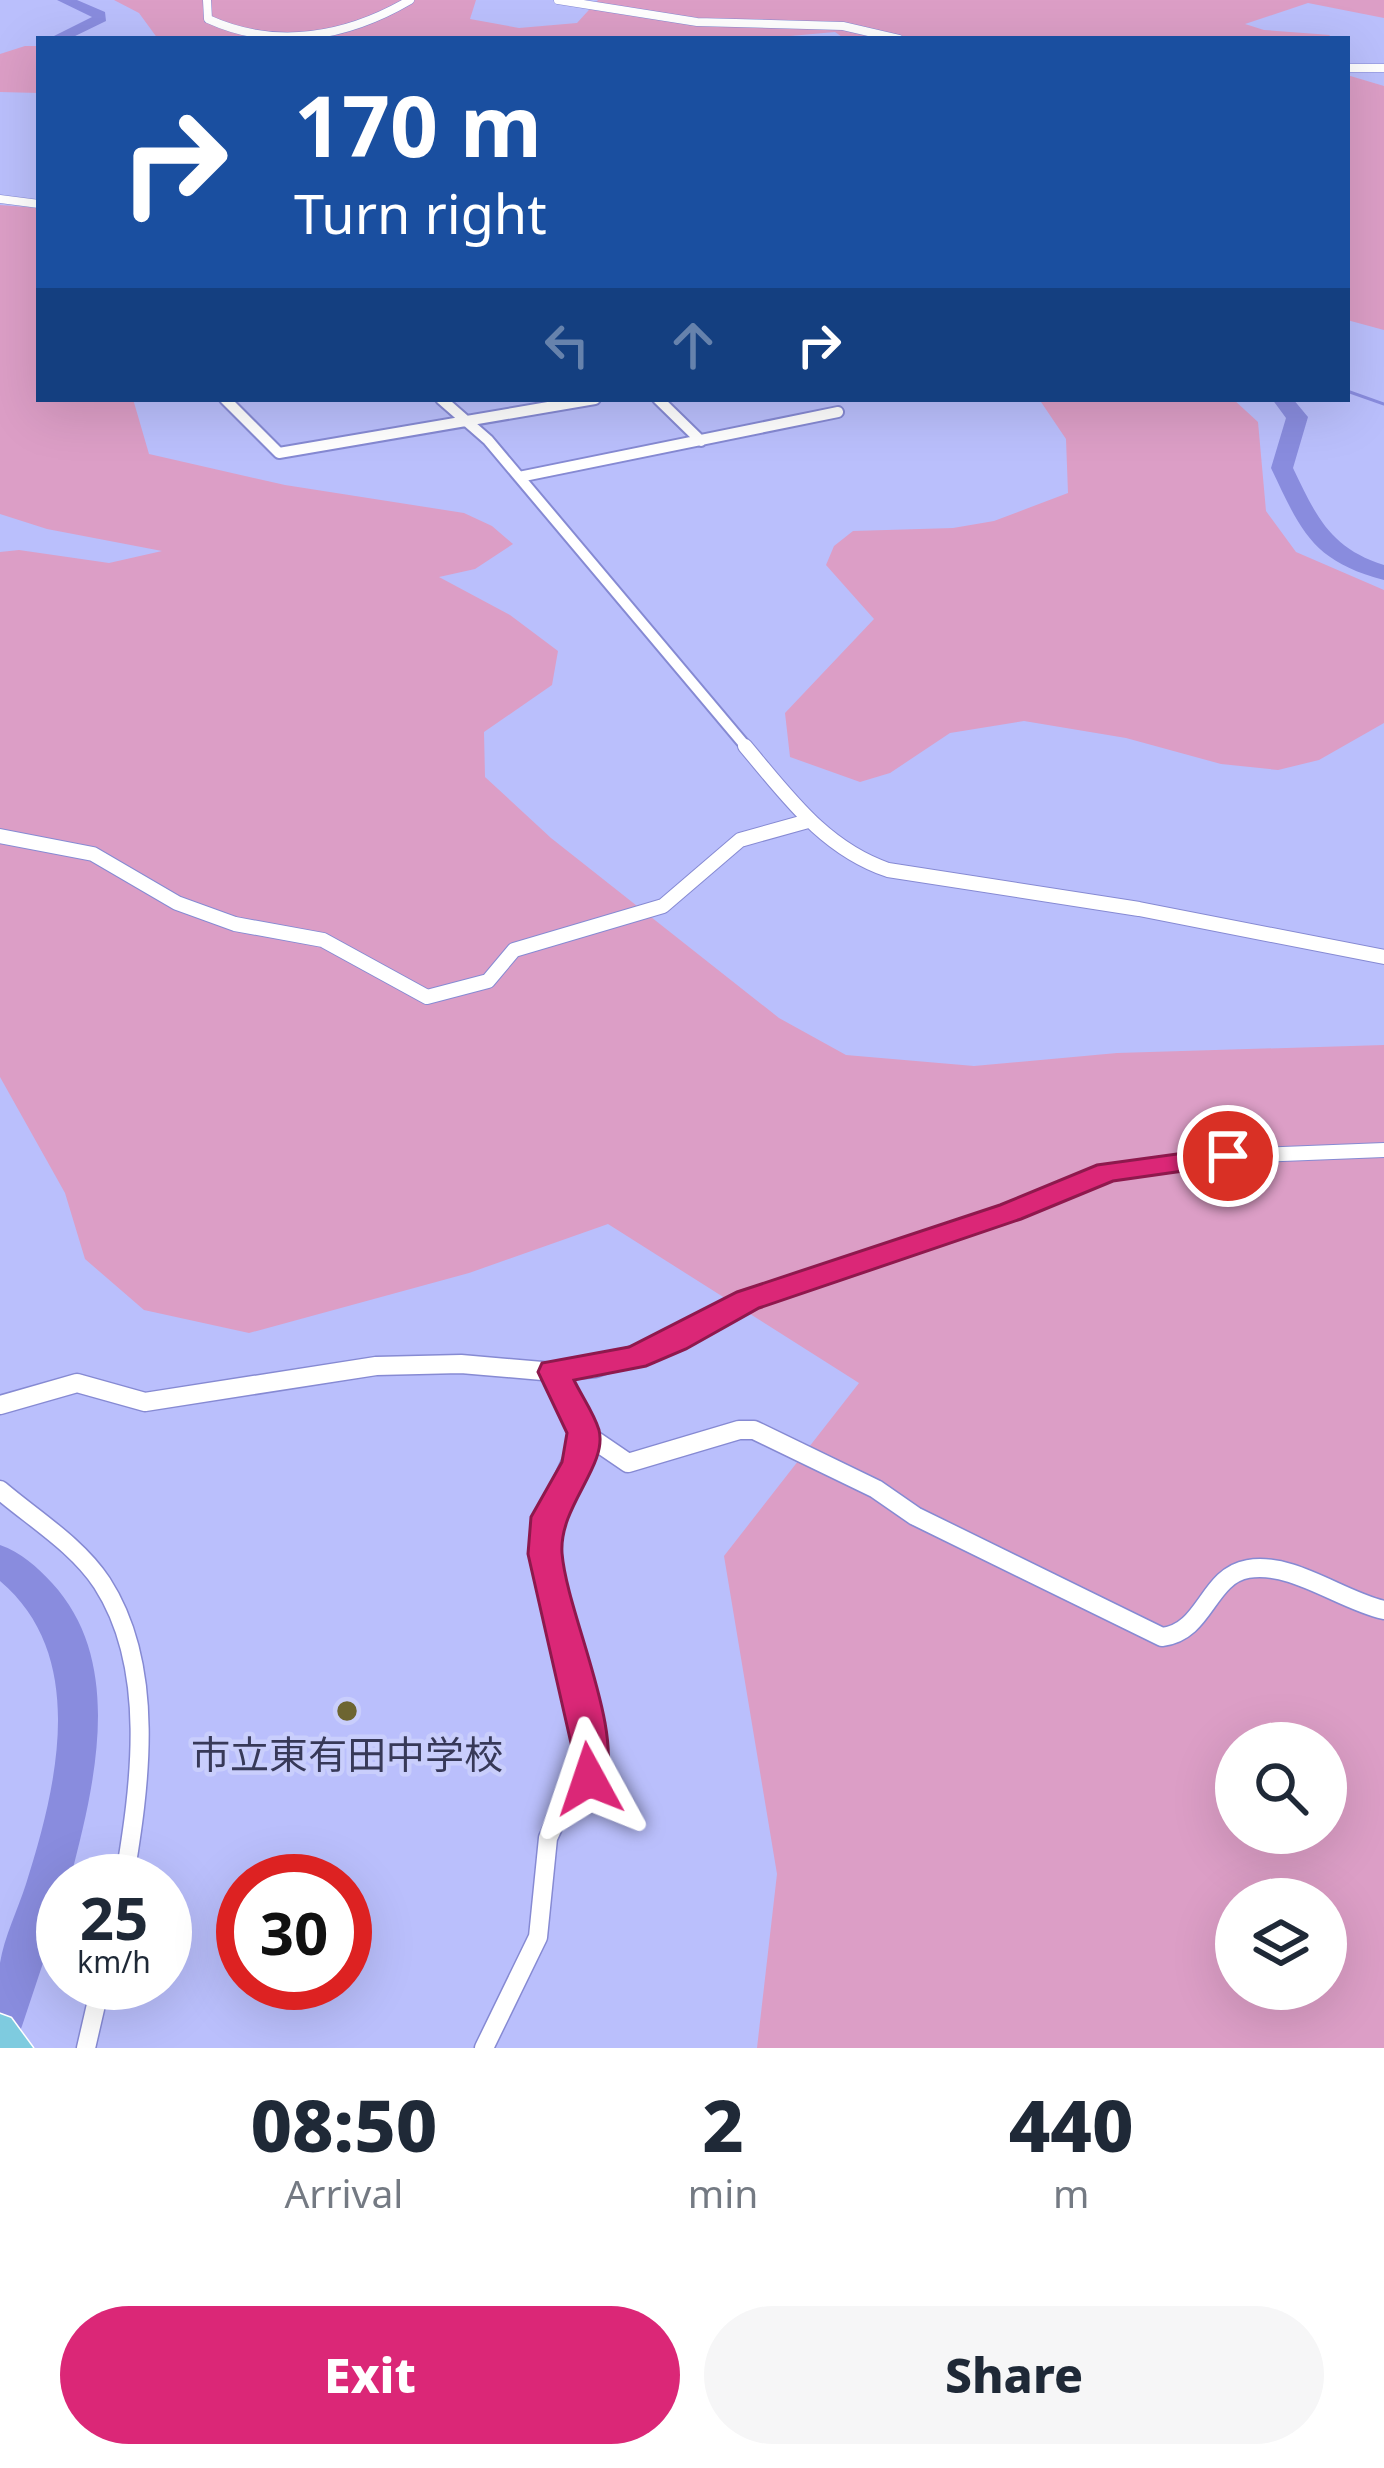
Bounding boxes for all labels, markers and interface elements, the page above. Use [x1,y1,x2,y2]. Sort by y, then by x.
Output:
text: 170 m [294,67,542,182]
icon: right [96,84,252,240]
text: Turn right [294,176,547,250]
icon: left [534,312,600,378]
icon: ahead [660,312,726,378]
icon: right [786,312,852,378]
pin [1177,1105,1279,1207]
icon: arrive [1195,1123,1261,1189]
marker: 市立東有田中学校 [334,1698,360,1724]
position arrow [526,1716,652,1842]
map controls [1215,1722,1347,2010]
button: search [1215,1722,1347,1854]
place label: 市立東有田中学校 [191,1727,503,1780]
speed limit sign: 30 [216,1854,372,2010]
text: 25 [80,1876,148,1958]
button: layers [1215,1878,1347,2010]
text: km/h [77,1941,151,1982]
text: 08:50 [250,2075,437,2173]
text: 2 [702,2075,744,2173]
text: 440 [1009,2075,1134,2173]
text: Arrival [284,2166,403,2219]
text: min [688,2166,758,2219]
text: m [1053,2166,1089,2219]
button: Exit [60,2306,680,2444]
button: Share [704,2306,1324,2444]

